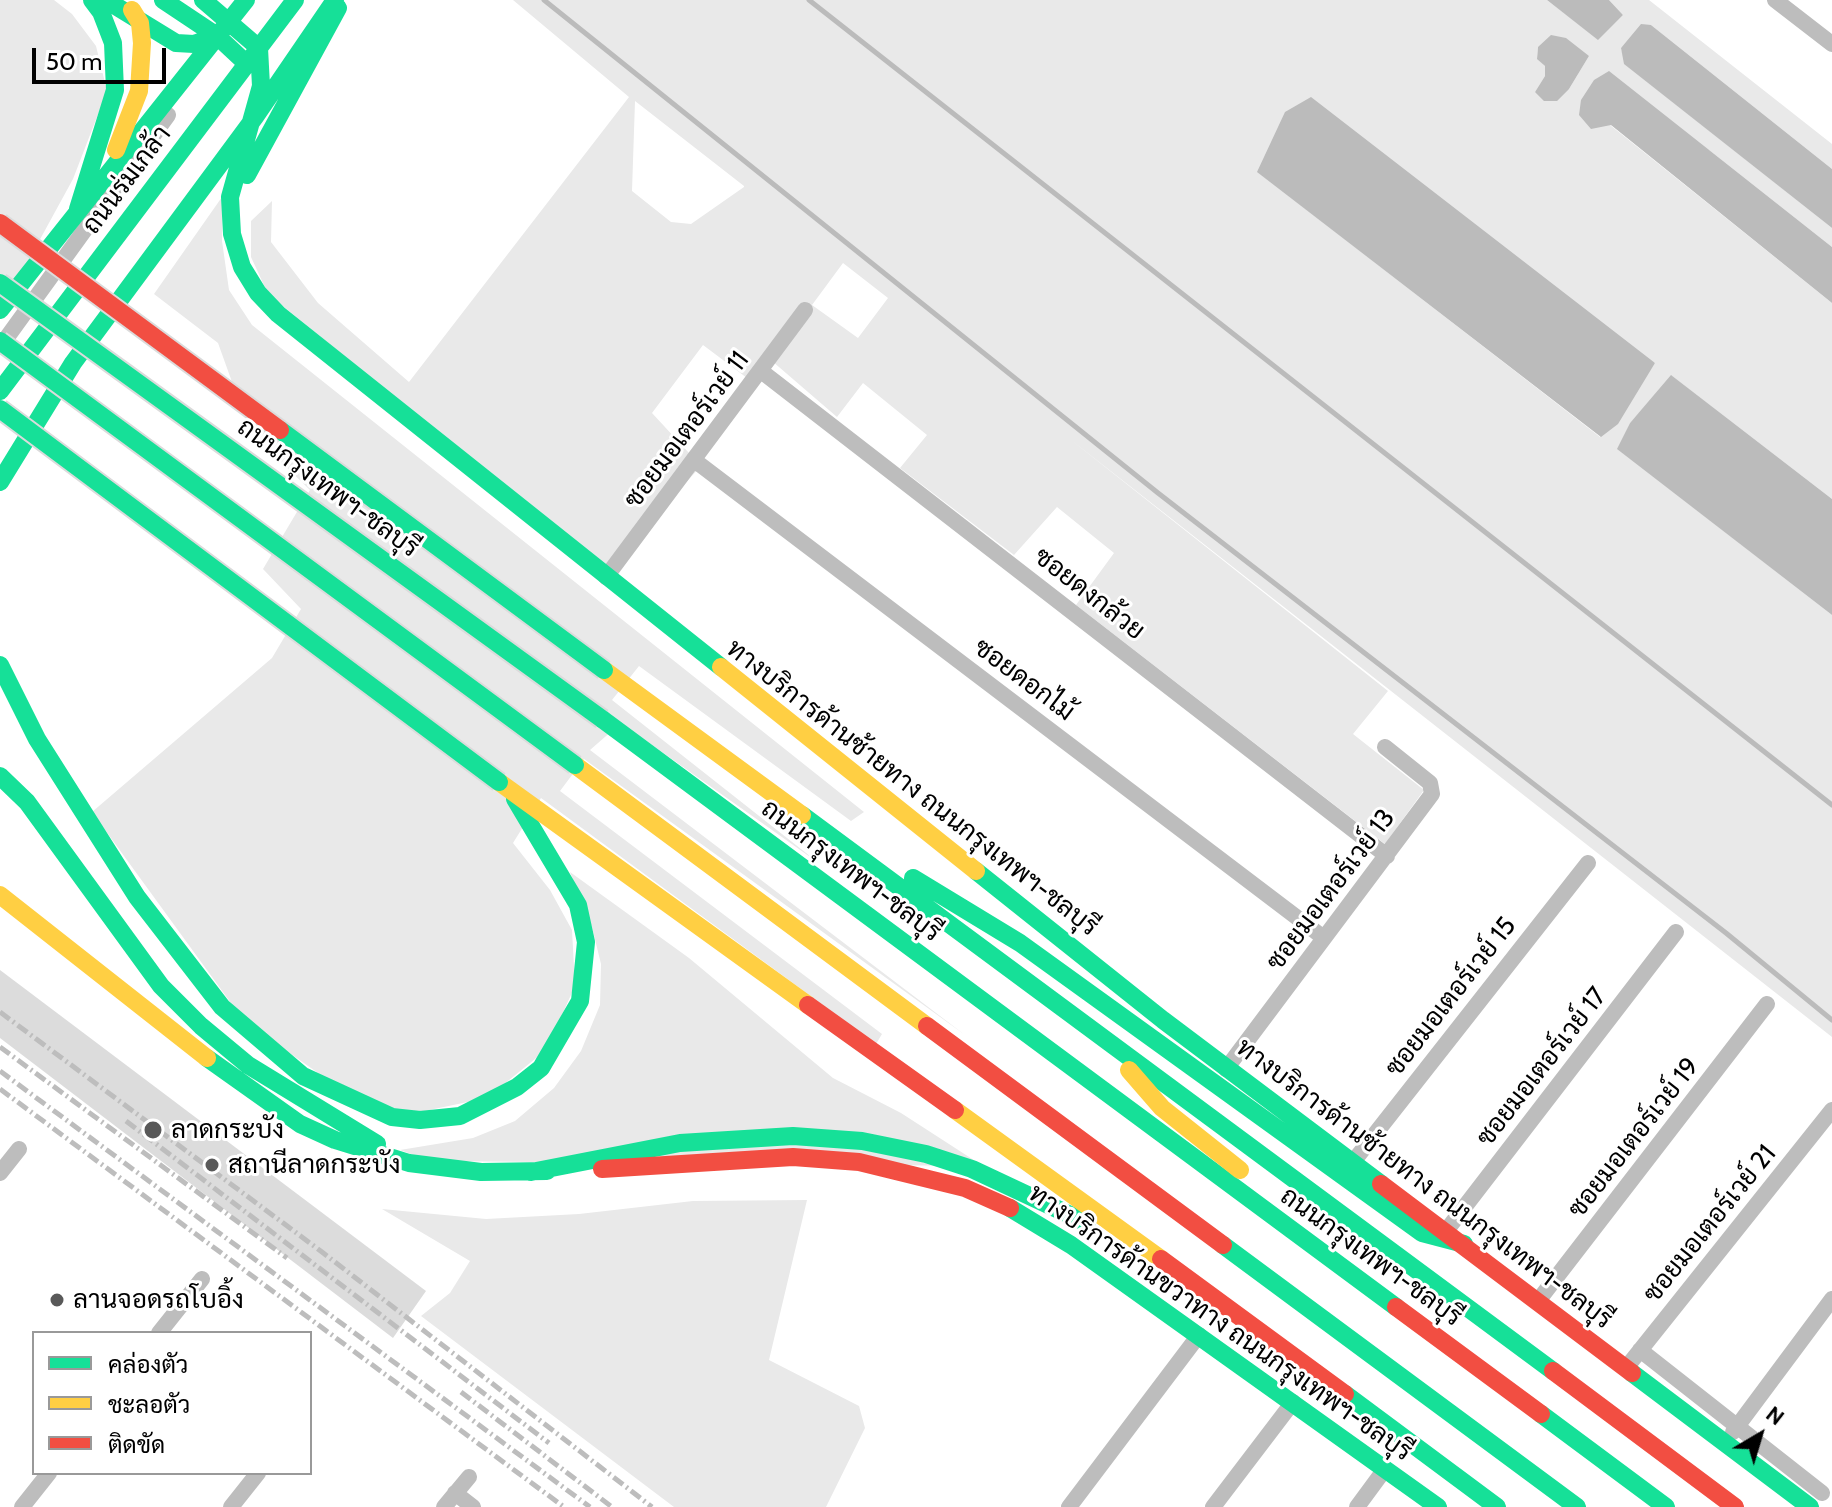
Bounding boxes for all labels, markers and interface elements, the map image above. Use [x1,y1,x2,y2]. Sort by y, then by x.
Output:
scale bar [36,32,170,82]
text: 50 m [46,47,102,76]
street label: ถนนร่มเกล้า [76,120,178,240]
street label: ซอยมอเตอร์เวย์ 11 [618,345,756,515]
street label: ถนนกรุงเทพฯ-ชลบุรี [231,412,425,564]
street label: ซอยดงกล้วย [1028,541,1150,647]
street label: ซอยดอกไม้ [968,632,1080,728]
street label: ทางบริการด้านซ้ายทาง ถนนกรุงเทพฯ-ชลบุรี [720,633,1104,943]
street label: ถนนกรุงเทพฯ-ชลบุรี [755,793,947,949]
street label: ซอยมอเตอร์เวย์ 13 [1260,803,1402,977]
street label: ซอยมอเตอร์เวย์ 15 [1379,911,1523,1083]
street label: ซอยมอเตอร์เวย์ 17 [1470,981,1614,1153]
street label: ทางบริการด้านซ้ายทาง ถนนกรุงเทพฯ-ชลบุรี [1230,1032,1618,1336]
street label: ซอยมอเตอร์เวย์ 19 [1562,1052,1706,1224]
place label: ลาดกระบัง [171,1114,284,1146]
marker: ลาดกระบัง [142,1119,164,1141]
street label: ซอยมอเตอร์เวย์ 21 [1637,1139,1783,1309]
place label: สถานีลาดกระบัง [228,1149,400,1181]
marker: สถานีลาดกระบัง [203,1156,221,1174]
street label: ทางบริการด้านขวาทาง ถนนกรุงเทพฯ-ชลบุรี [1022,1178,1418,1468]
street label: ถนนกรุงเทพฯ-ชลบุรี [1274,1181,1468,1333]
place label: ลานจอดรถโบอิ้ง [73,1284,244,1316]
marker: ลานจอดรถโบอิ้ง [48,1291,66,1309]
legend [32,1331,312,1475]
text: คล่องตัว [108,1350,188,1379]
text: ชะลอตัว [108,1390,190,1419]
north arrow [1720,1395,1800,1475]
text: N [1761,1400,1790,1431]
text: ติดขัด [108,1430,165,1459]

